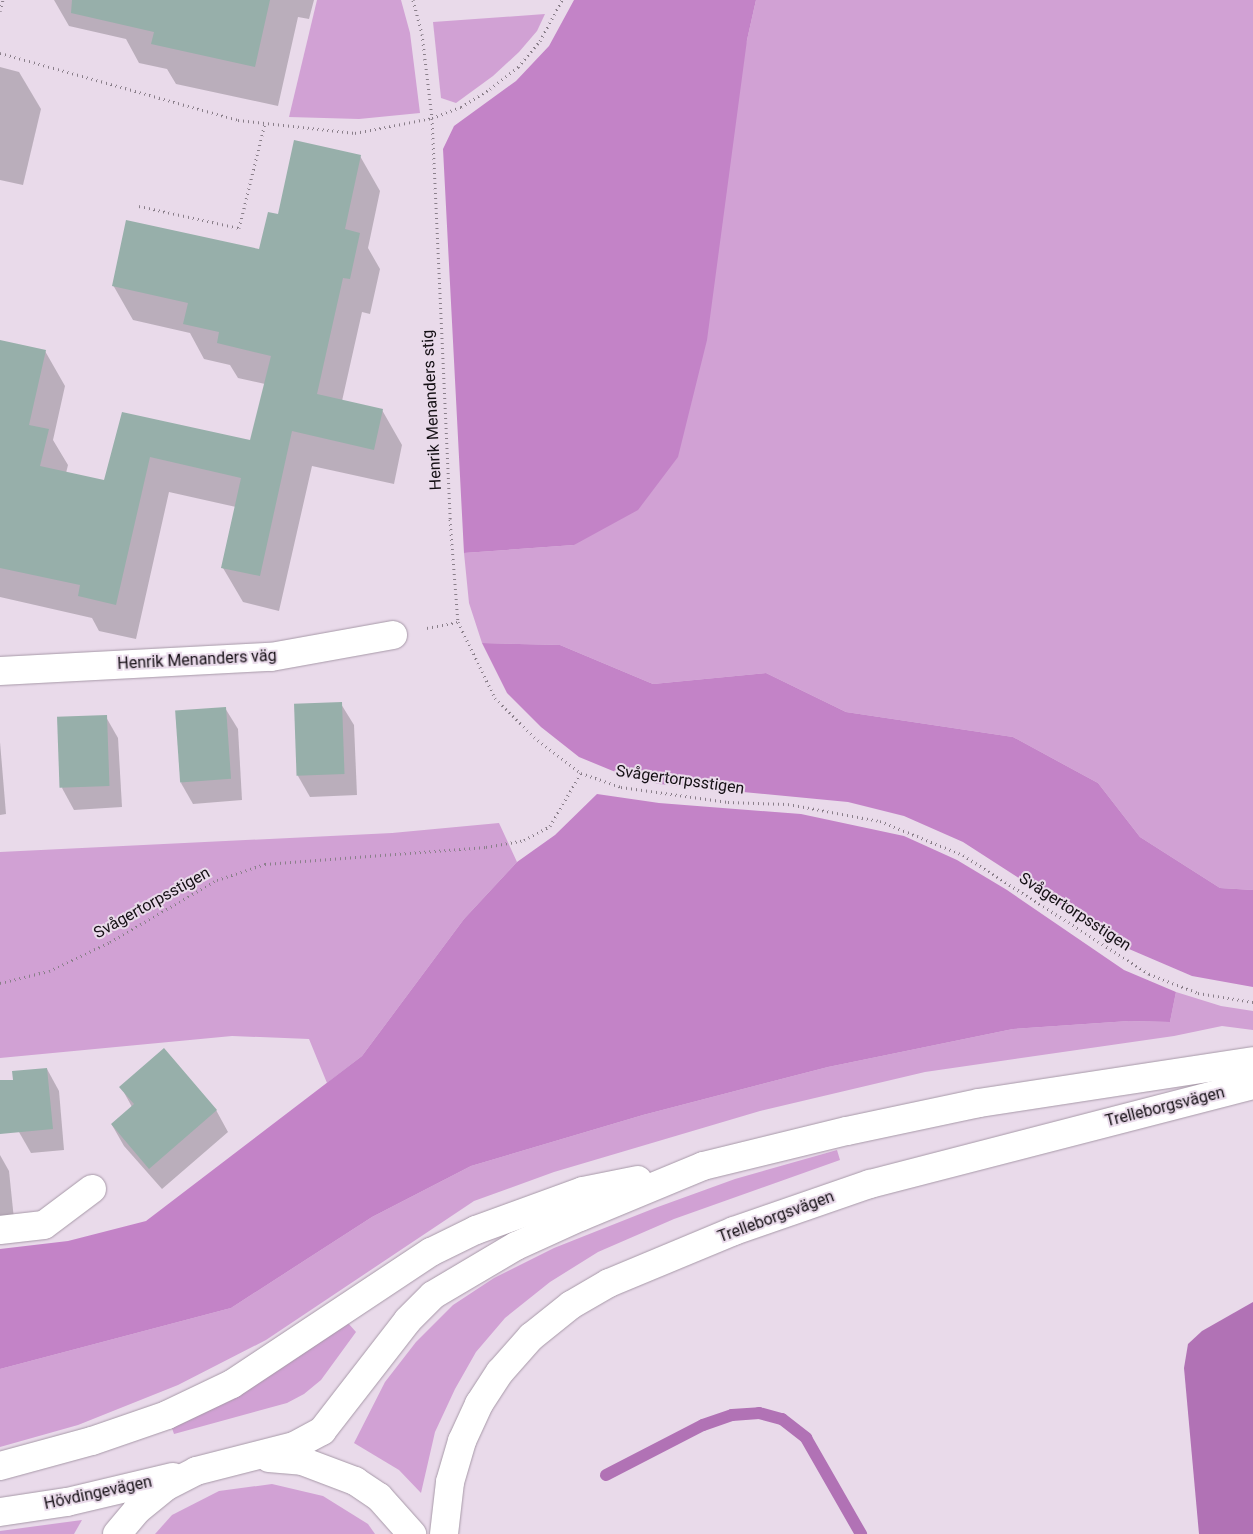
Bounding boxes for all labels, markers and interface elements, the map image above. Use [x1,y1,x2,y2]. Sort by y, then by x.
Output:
street label: Henrik Menanders stig [418,329,446,491]
street label: Henrik Menanders väg [117,646,277,674]
street label: Svågertorpsstigen [614,761,746,799]
street label: Svågertorpsstigen [91,863,213,943]
street label: Svågertorpsstigen [1015,869,1135,955]
street label: Trelleborgsvägen [1103,1083,1227,1131]
street label: Trelleborgsvägen [715,1187,837,1247]
street label: Hövdingevägen [42,1472,154,1514]

